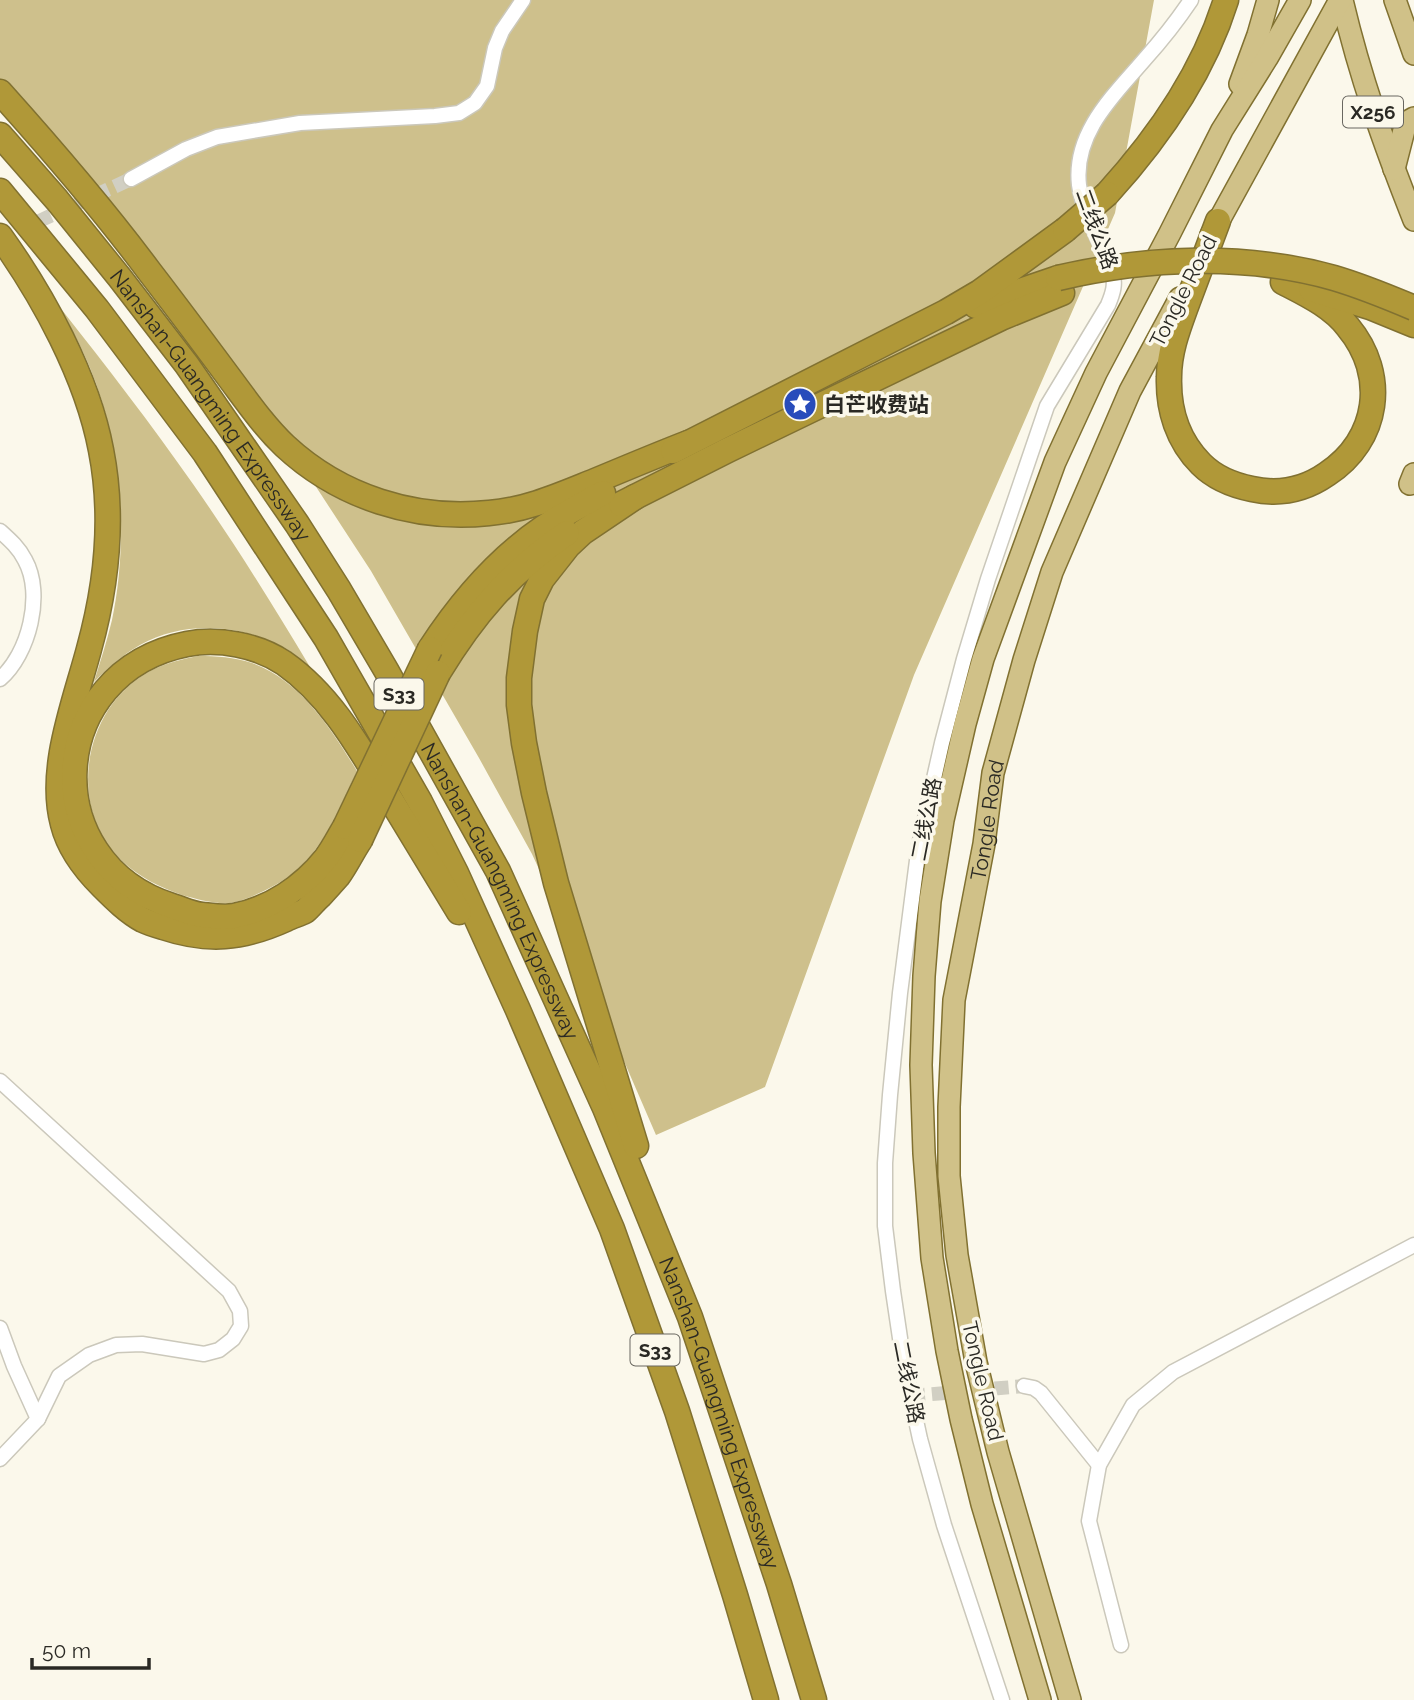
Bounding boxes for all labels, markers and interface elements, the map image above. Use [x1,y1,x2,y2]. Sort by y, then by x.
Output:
road number: X256 [1343,96,1403,128]
street label: 二线公路 [1071,185,1123,273]
street label: Tongle Road [1144,231,1222,351]
street label: Nanshan-Guangming Expressway [105,264,317,545]
place icon: 白芒收费站 [781,385,819,423]
place label: 白芒收费站 [824,392,929,417]
road number: S33 [374,678,424,709]
street label: Nanshan-Guangming Expressway [416,738,585,1043]
street label: Tongle Road [965,757,1009,883]
street label: 二线公路 [906,775,946,863]
street label: Nanshan-Guangming Expressway [654,1253,786,1572]
street label: Tongle Road [957,1319,1009,1443]
road number: S33 [630,1334,680,1366]
street label: 二线公路 [889,1338,929,1426]
scale bar [32,1626,149,1670]
text: 50 m [42,1638,91,1663]

